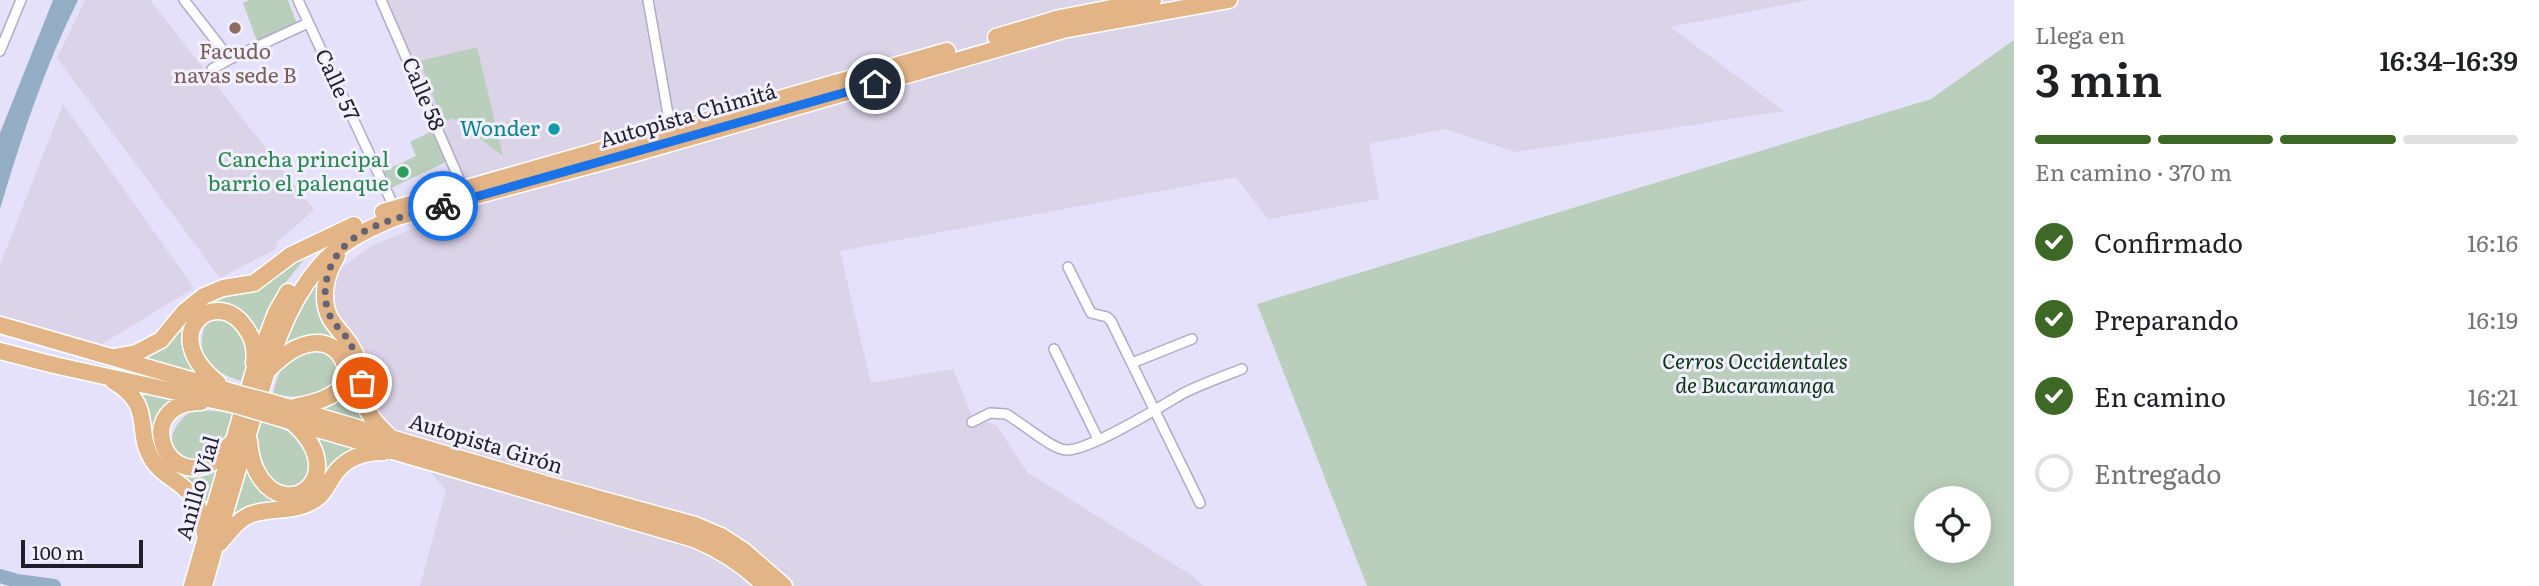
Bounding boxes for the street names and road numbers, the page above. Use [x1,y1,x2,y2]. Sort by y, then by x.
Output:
street label: Calle 57 [309,43,370,125]
street label: Calle 58 [396,52,455,135]
street label: Autopista Chimitá [595,73,780,154]
street label: Autopista Girón [406,403,568,480]
street label: Anillo Víal [166,432,225,543]

